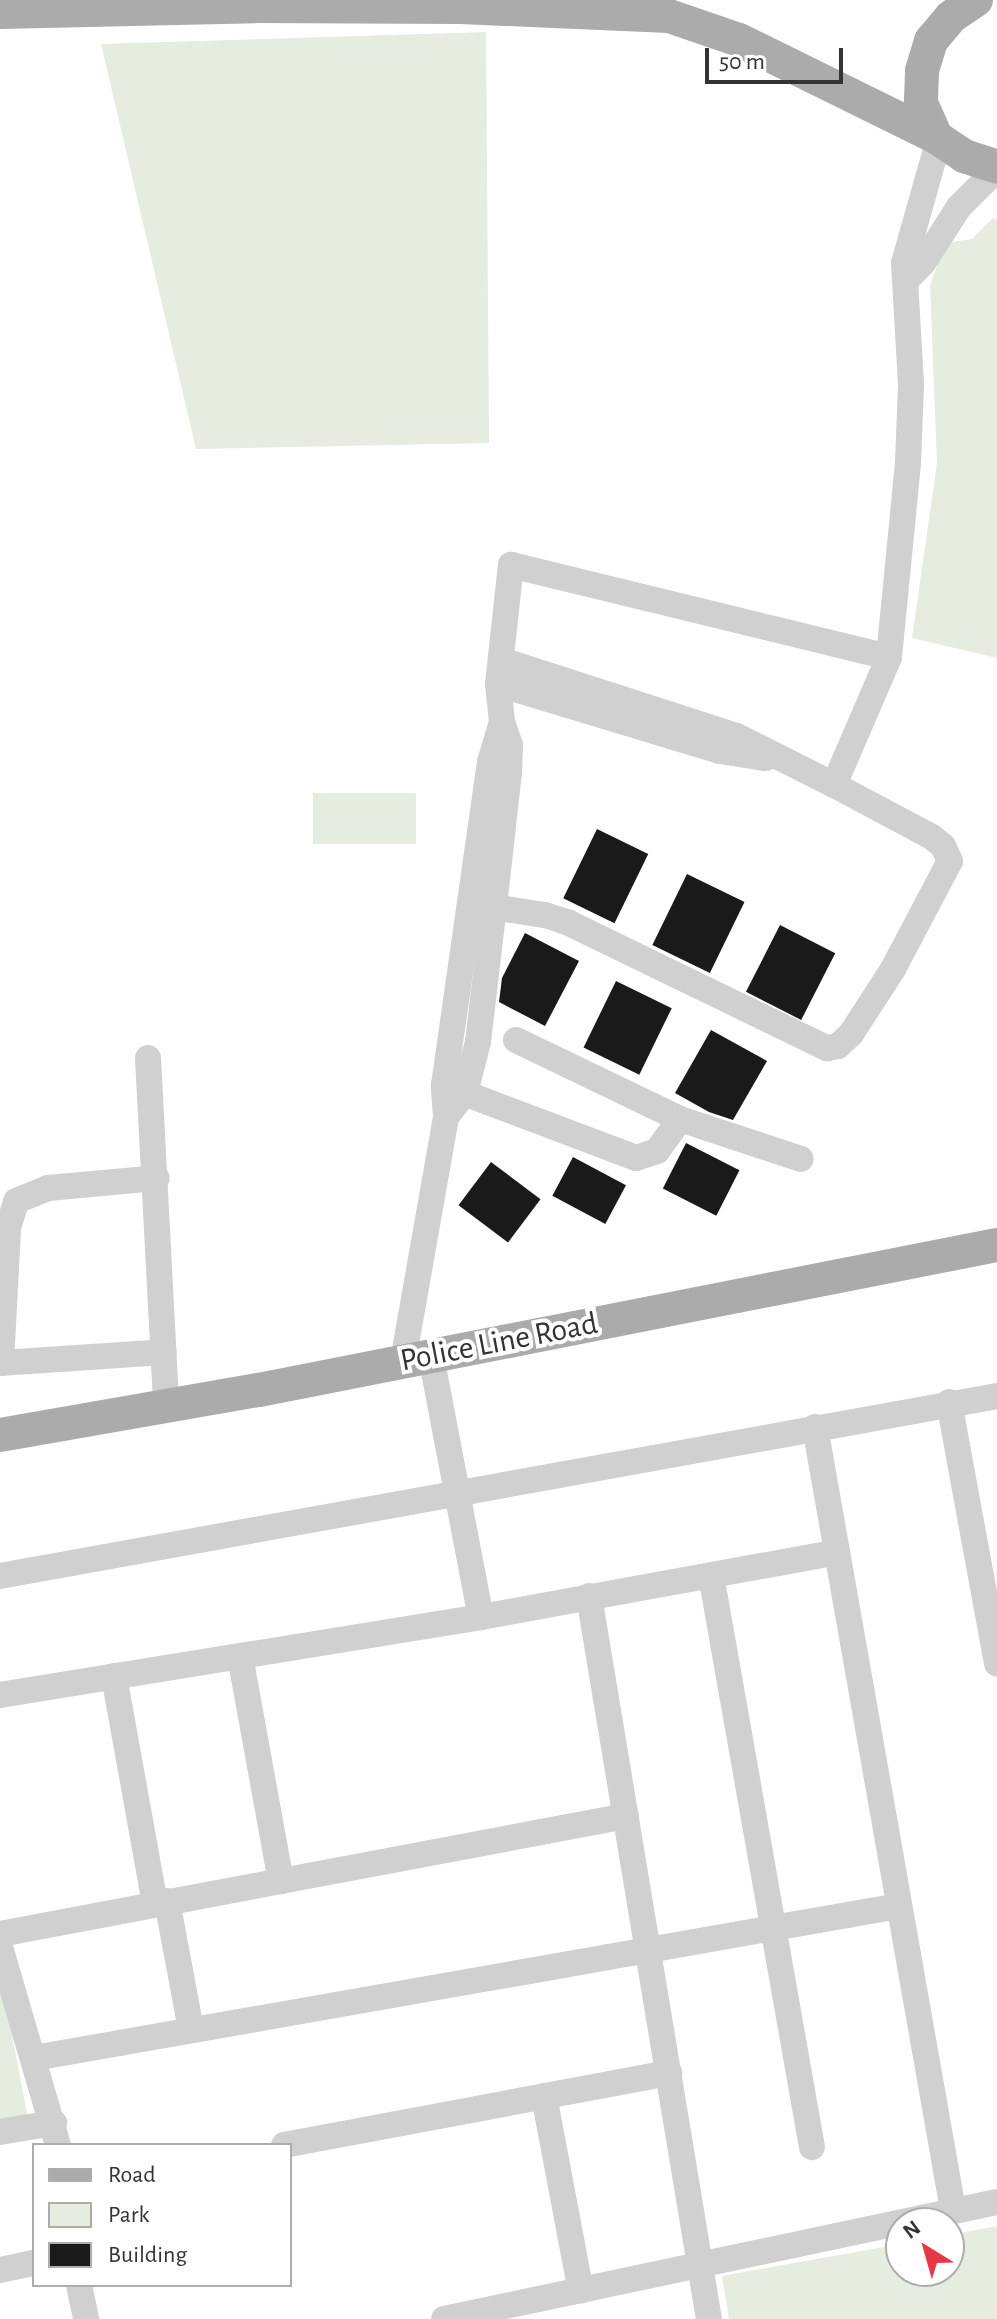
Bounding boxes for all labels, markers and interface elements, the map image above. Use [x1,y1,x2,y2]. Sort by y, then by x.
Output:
scale bar [709,32,847,82]
text: 50 m [719,50,765,74]
street label: Police Line Road [397,1304,601,1380]
legend [32,2143,292,2287]
text: Road [108,2163,156,2187]
text: Park [108,2203,149,2227]
north arrow [885,2207,965,2287]
text: N [899,2216,924,2243]
text: Building [108,2243,187,2267]

